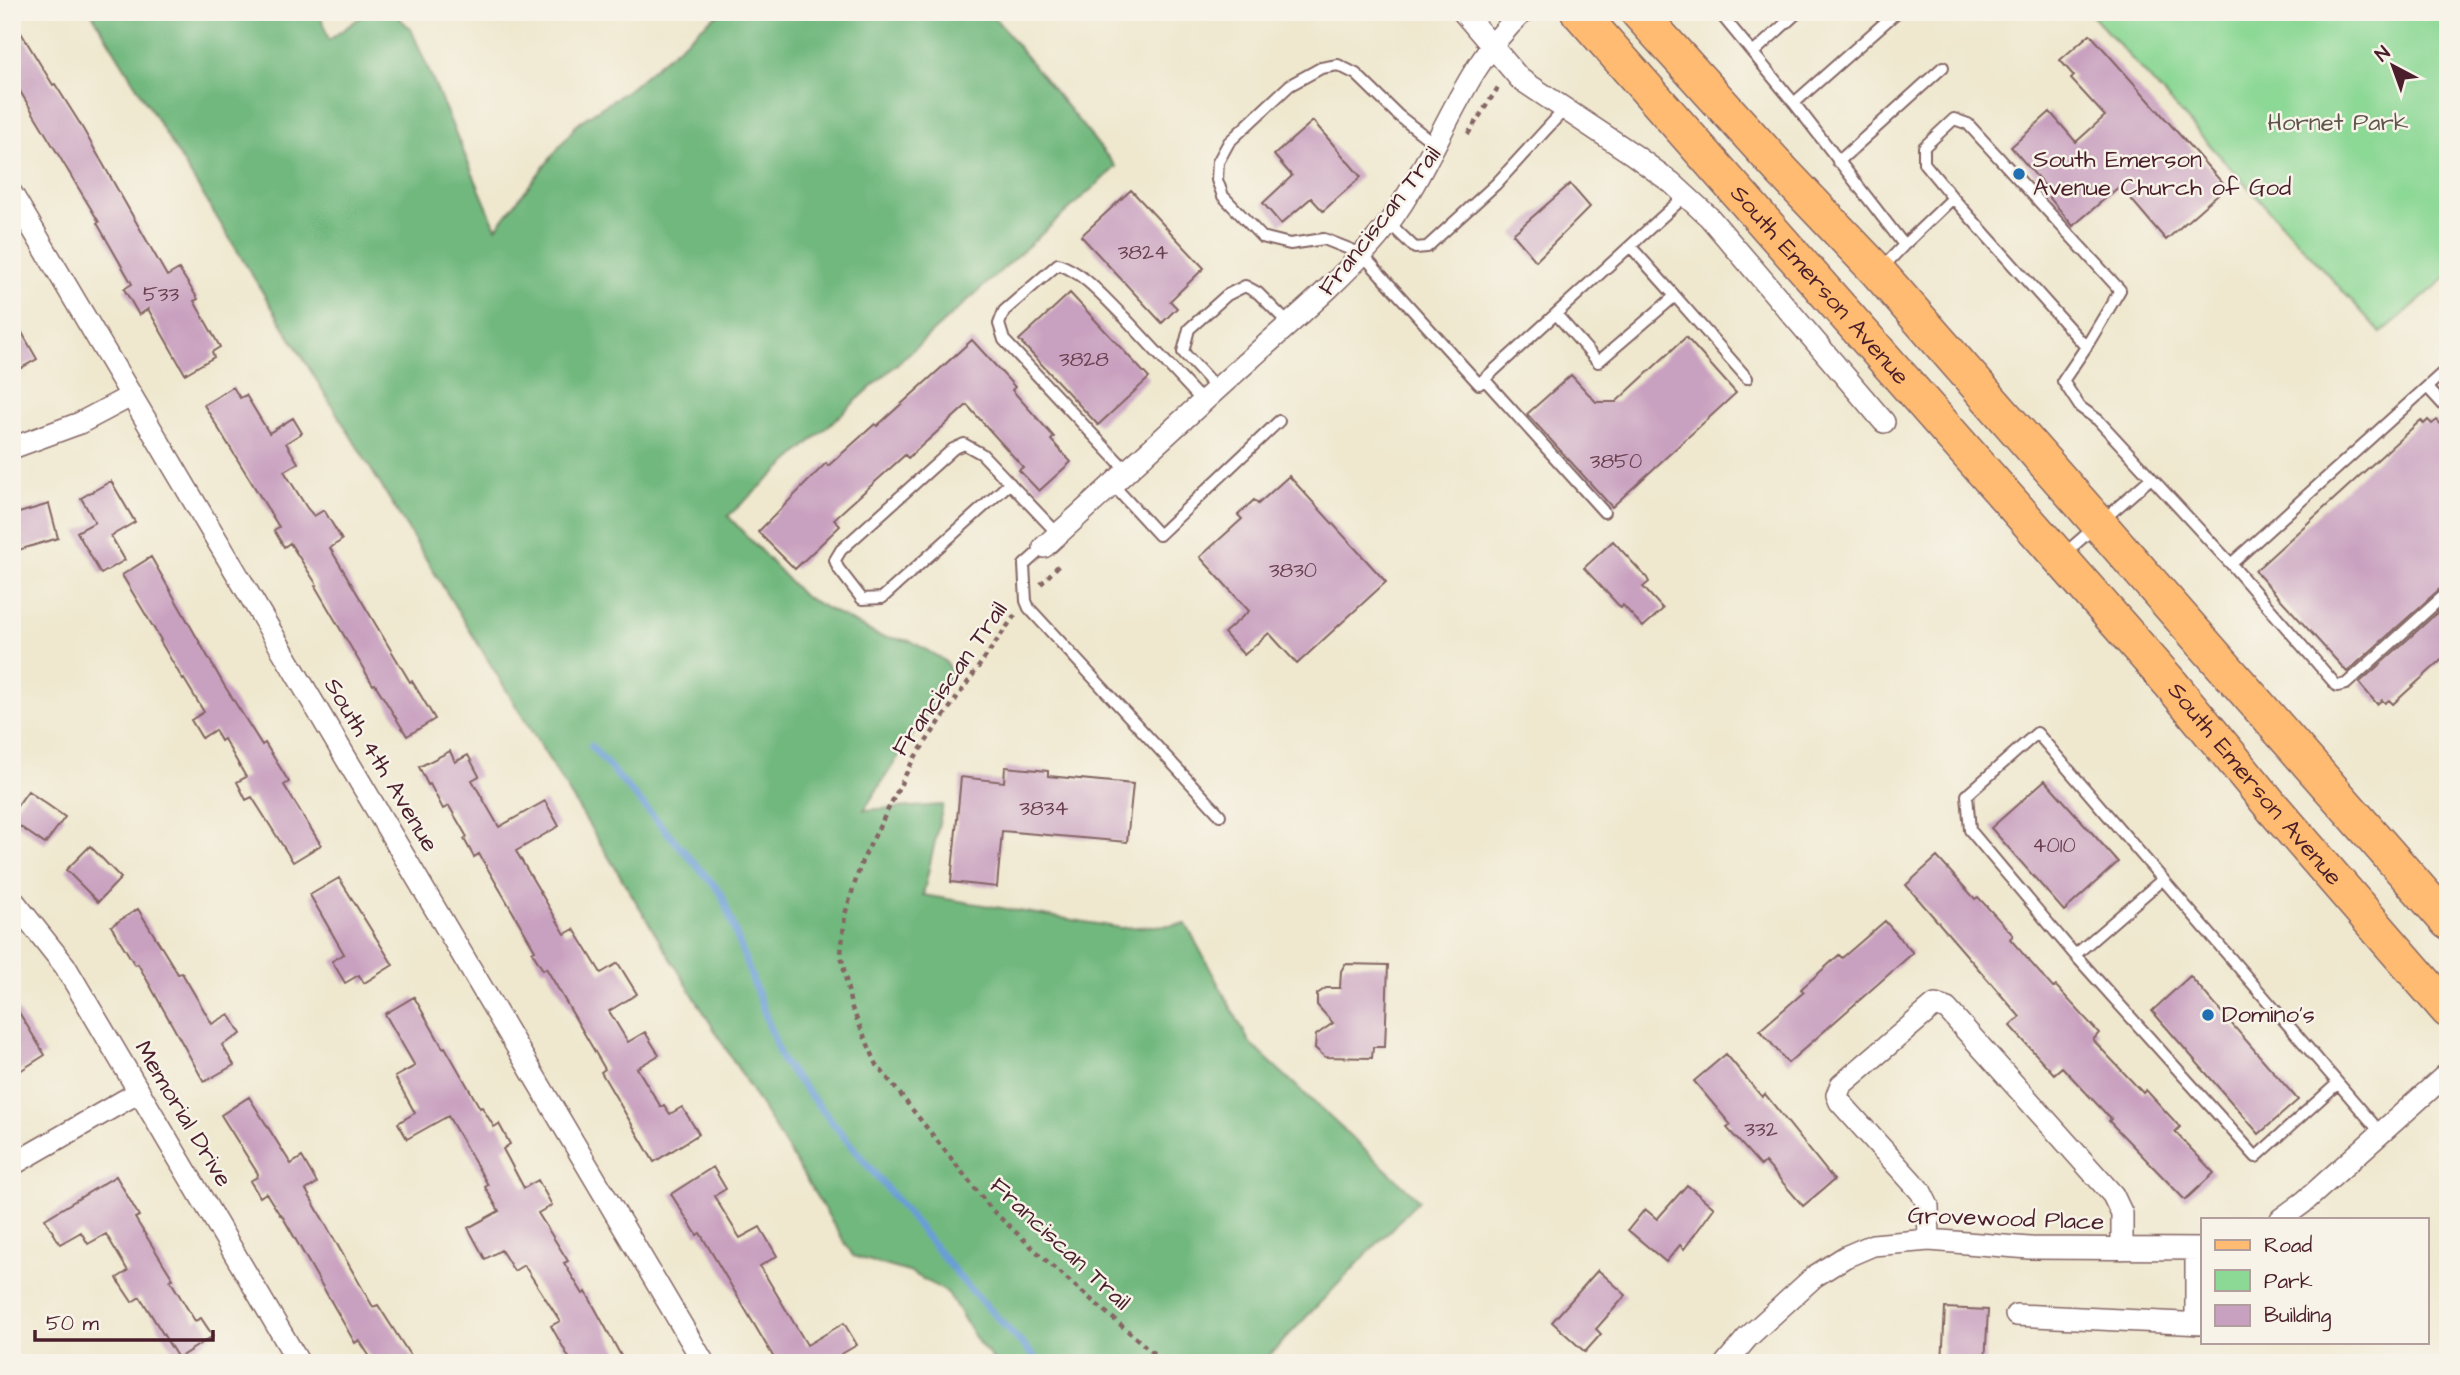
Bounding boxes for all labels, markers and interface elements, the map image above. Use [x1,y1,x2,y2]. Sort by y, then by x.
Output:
north arrow [2358,32,2428,102]
text: N [2369,40,2396,68]
park label: Hornet Park [2267,106,2409,140]
street label: Franciscan Trail [1311,139,1449,303]
place label: South Emerson Avenue Church of God [2033,143,2291,205]
marker: South Emerson Avenue Church of God [2011,166,2027,182]
street label: South Emerson Avenue [1722,178,1917,393]
house number: 3824 [1118,238,1168,267]
house number: 533 [143,280,179,309]
house number: 3828 [1059,345,1109,374]
house number: 3850 [1590,447,1642,476]
house number: 3830 [1269,556,1317,585]
street label: Franciscan Trail [884,595,1016,763]
street label: South 4th Avenue [315,671,447,859]
street label: South Emerson Avenue [2159,675,2350,893]
house number: 3834 [1019,794,1069,823]
house number: 4010 [2032,831,2076,860]
place label: Domino's [2222,998,2315,1032]
marker: Domino's [2200,1007,2216,1023]
street label: Memorial Drive [126,1034,240,1194]
house number: 332 [1744,1115,1778,1144]
street label: Franciscan Trail [982,1170,1138,1318]
street label: Grovewood Place [1907,1199,2105,1239]
legend [2201,1218,2428,1344]
text: Road [2264,1231,2312,1260]
text: Park [2264,1267,2313,1296]
scale bar [35,1298,214,1342]
text: Building [2264,1301,2332,1332]
text: 50 m [46,1309,100,1338]

